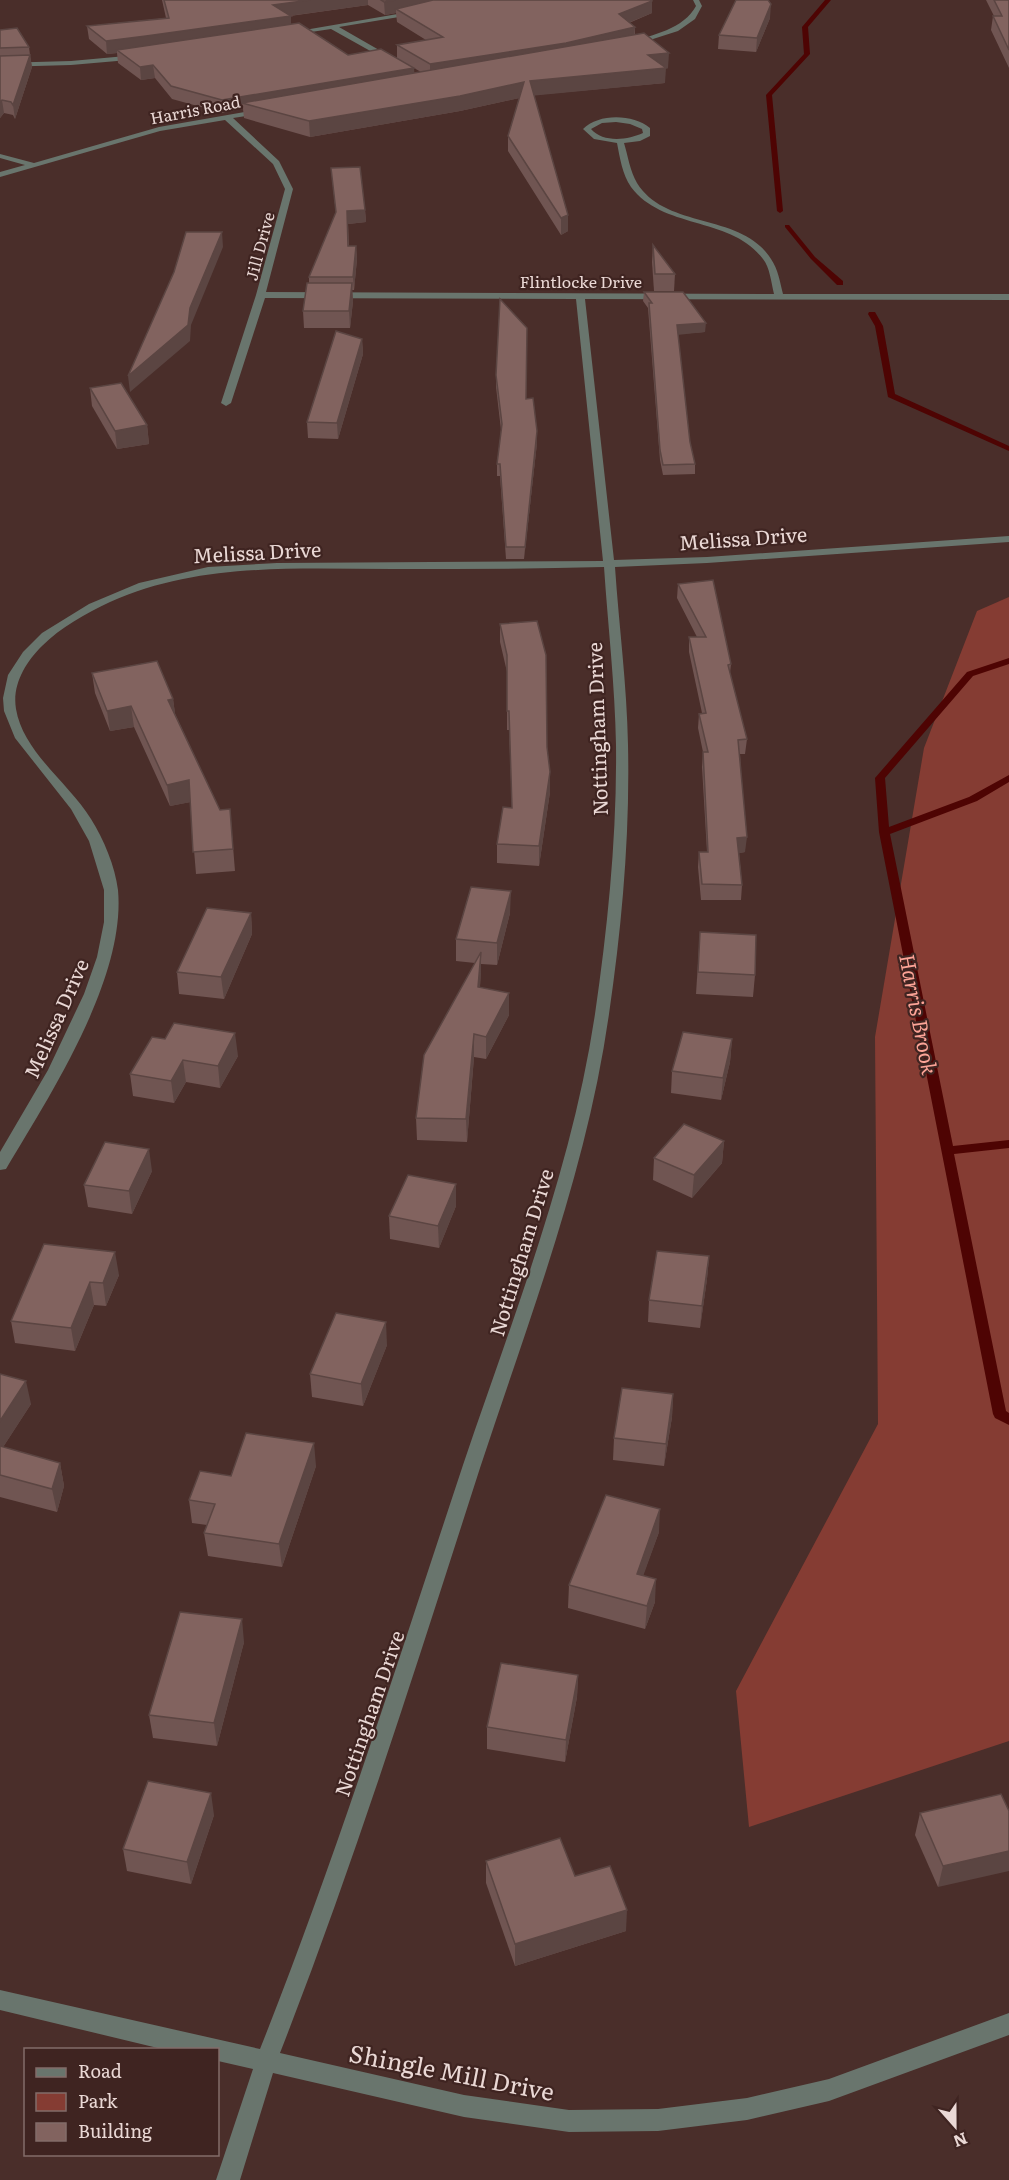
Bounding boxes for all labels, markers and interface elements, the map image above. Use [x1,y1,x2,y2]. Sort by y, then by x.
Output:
street label: Harris Road [148,88,242,130]
street label: Jill Drive [238,209,280,283]
street label: Flintlocke Drive [520,269,642,293]
street label: Melissa Drive [678,518,808,556]
street label: Melissa Drive [192,533,322,569]
street label: Nottingham Drive [578,642,614,816]
water label: Harris Brook [893,951,947,1078]
street label: Melissa Drive [15,953,95,1083]
street label: Nottingham Drive [480,1164,560,1340]
street label: Nottingham Drive [326,1626,410,1800]
street label: Shingle Mill Drive [347,2034,557,2108]
legend [24,2048,219,2156]
text: Road [78,2057,122,2084]
text: Park [78,2087,119,2114]
north arrow [925,2096,985,2156]
text: Building [78,2117,153,2144]
text: N [950,2127,971,2155]

